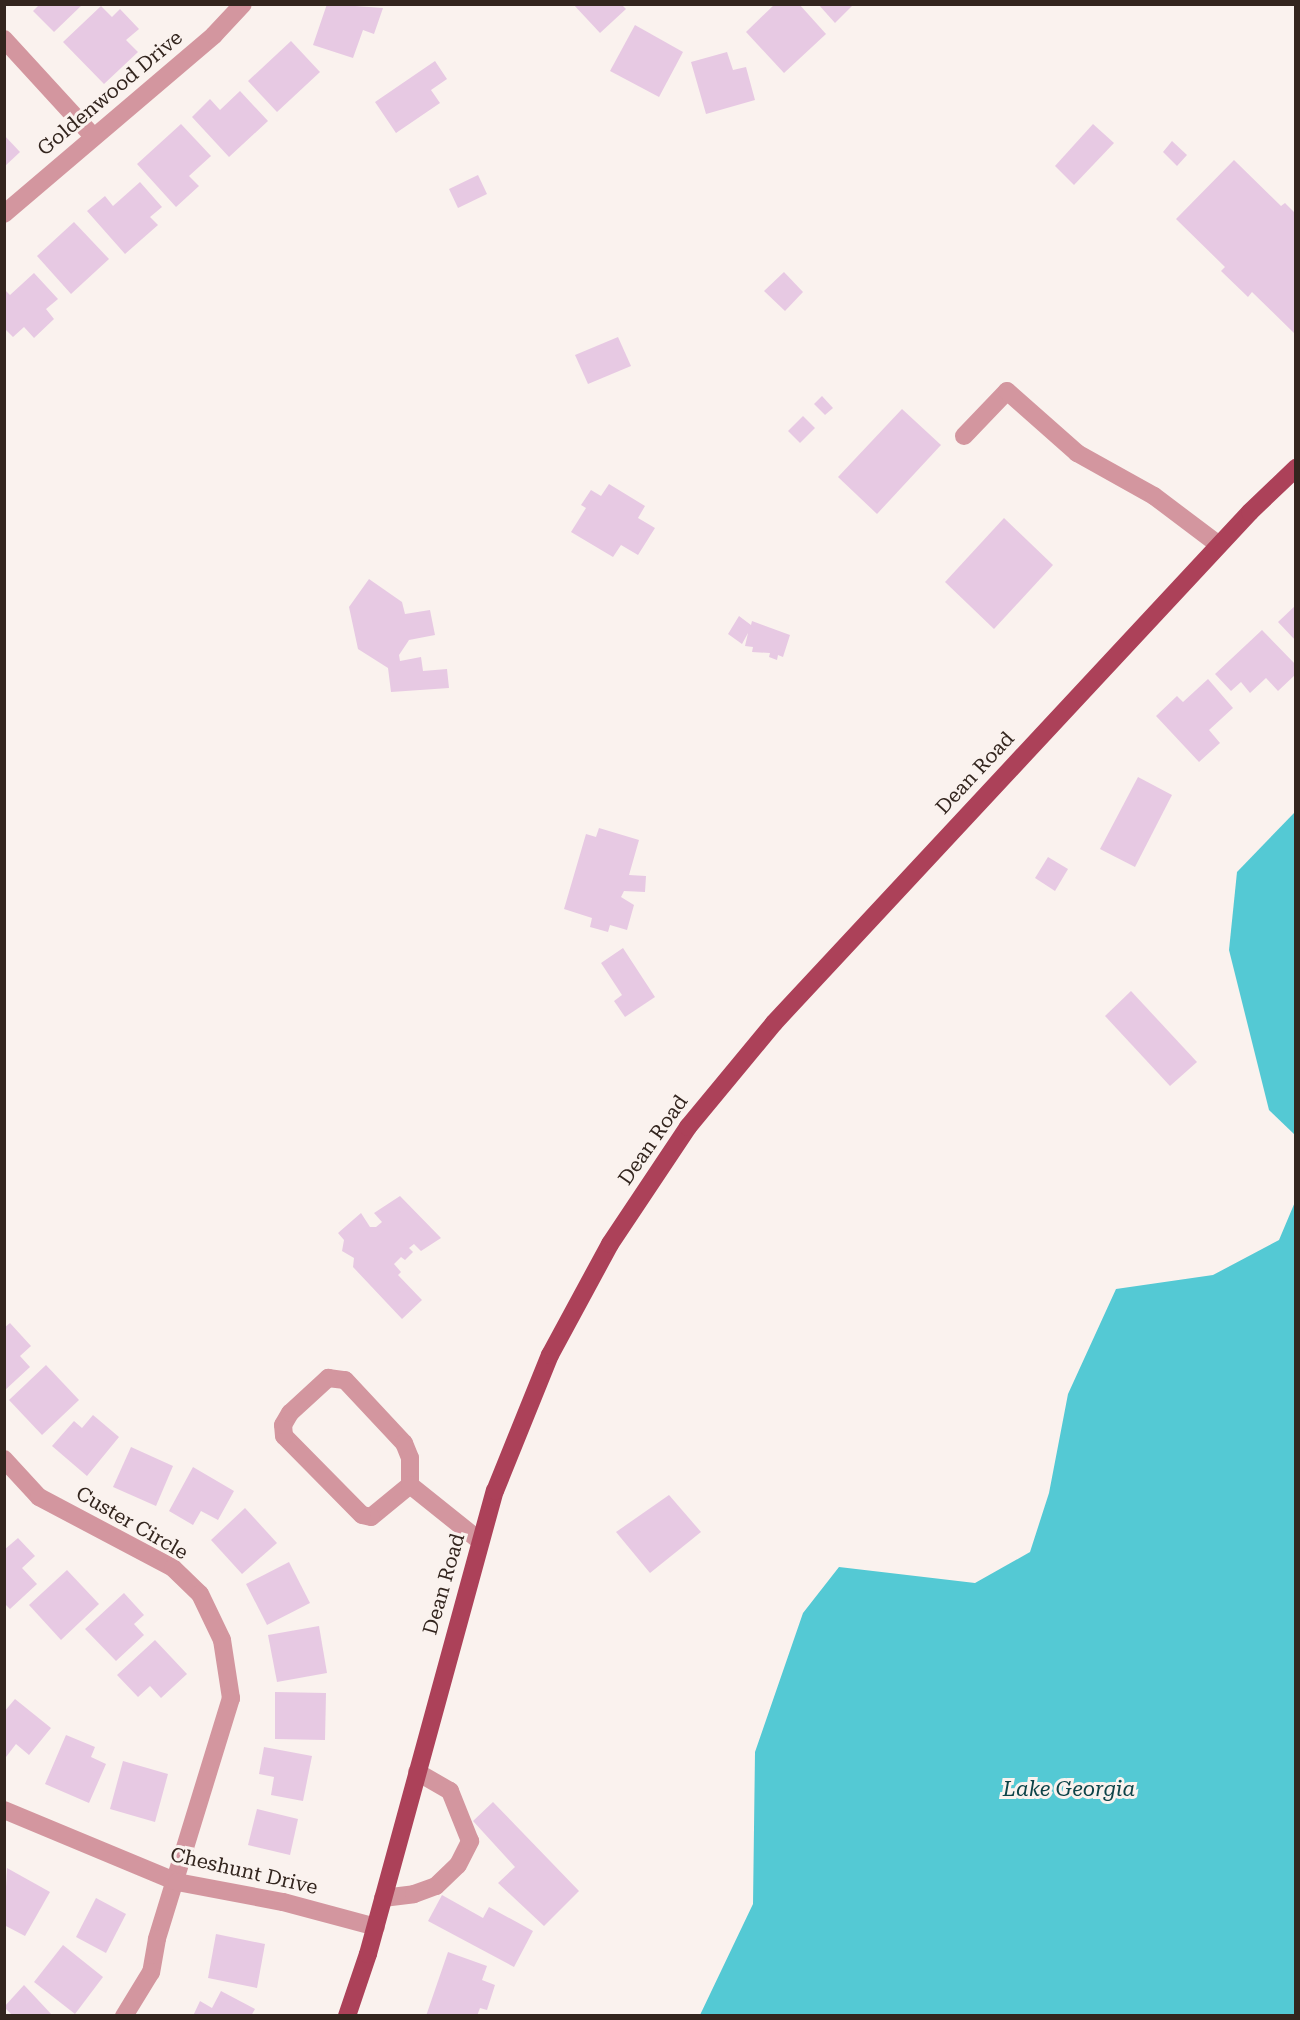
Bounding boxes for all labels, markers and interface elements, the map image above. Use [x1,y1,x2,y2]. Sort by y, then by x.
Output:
street label: Goldenwood Drive [33,25,187,161]
street label: Dean Road [931,727,1019,819]
street label: Dean Road [613,1090,693,1190]
street label: Custer Circle [72,1481,192,1565]
street label: Dean Road [418,1531,470,1637]
water label: Lake Georgia [1003,1776,1135,1802]
street label: Cheshunt Drive [168,1842,320,1900]

